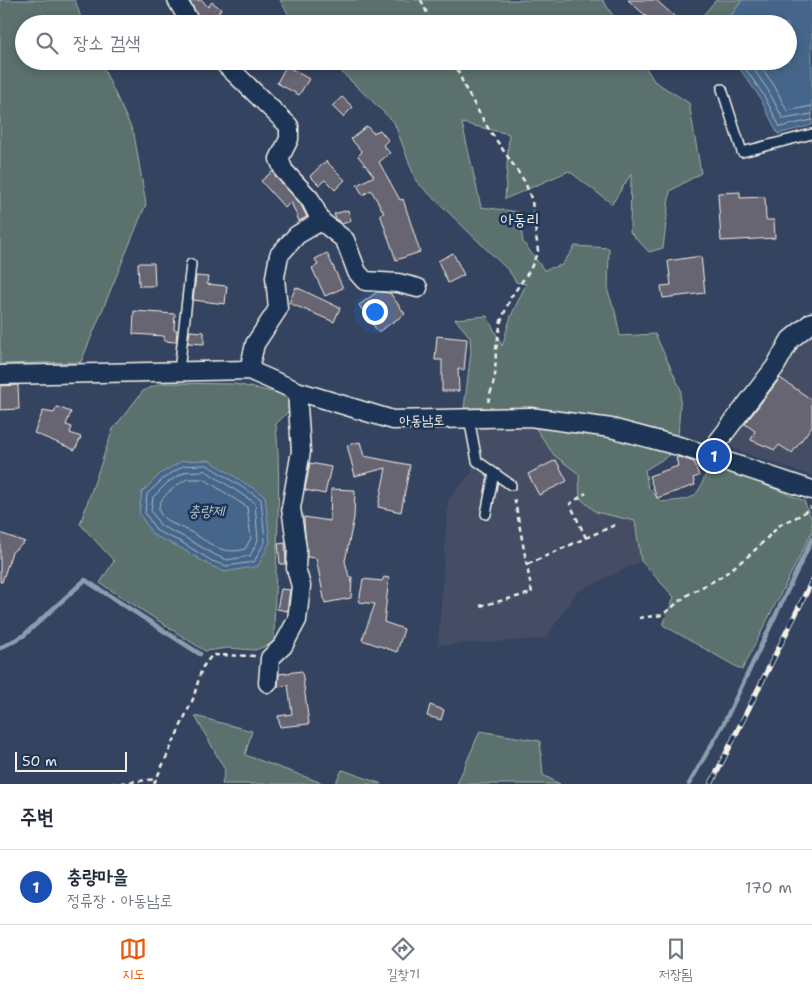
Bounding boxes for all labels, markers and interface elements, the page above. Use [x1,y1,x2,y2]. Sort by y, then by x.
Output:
search box [15,15,797,70]
icon: search [33,29,61,57]
text: 장소 검색 [73,30,141,55]
district label: 아동리 [501,209,539,230]
your location [362,299,388,325]
street label: 아동남로 [399,411,445,429]
pin: 1 [698,437,730,475]
water label: 충량제 [188,501,226,521]
scale bar [15,749,128,772]
text: 50 m [22,752,57,770]
text: 주변 [20,803,54,831]
text: 충량마을 [67,864,128,889]
text: 1 [32,877,40,898]
text: 170 m [745,877,792,898]
text: 정류장 · 아동남로 [67,890,173,911]
tab: 지도 [119,935,147,984]
tab: 길찾기 [386,935,420,984]
tab: 저장됨 [659,935,693,984]

